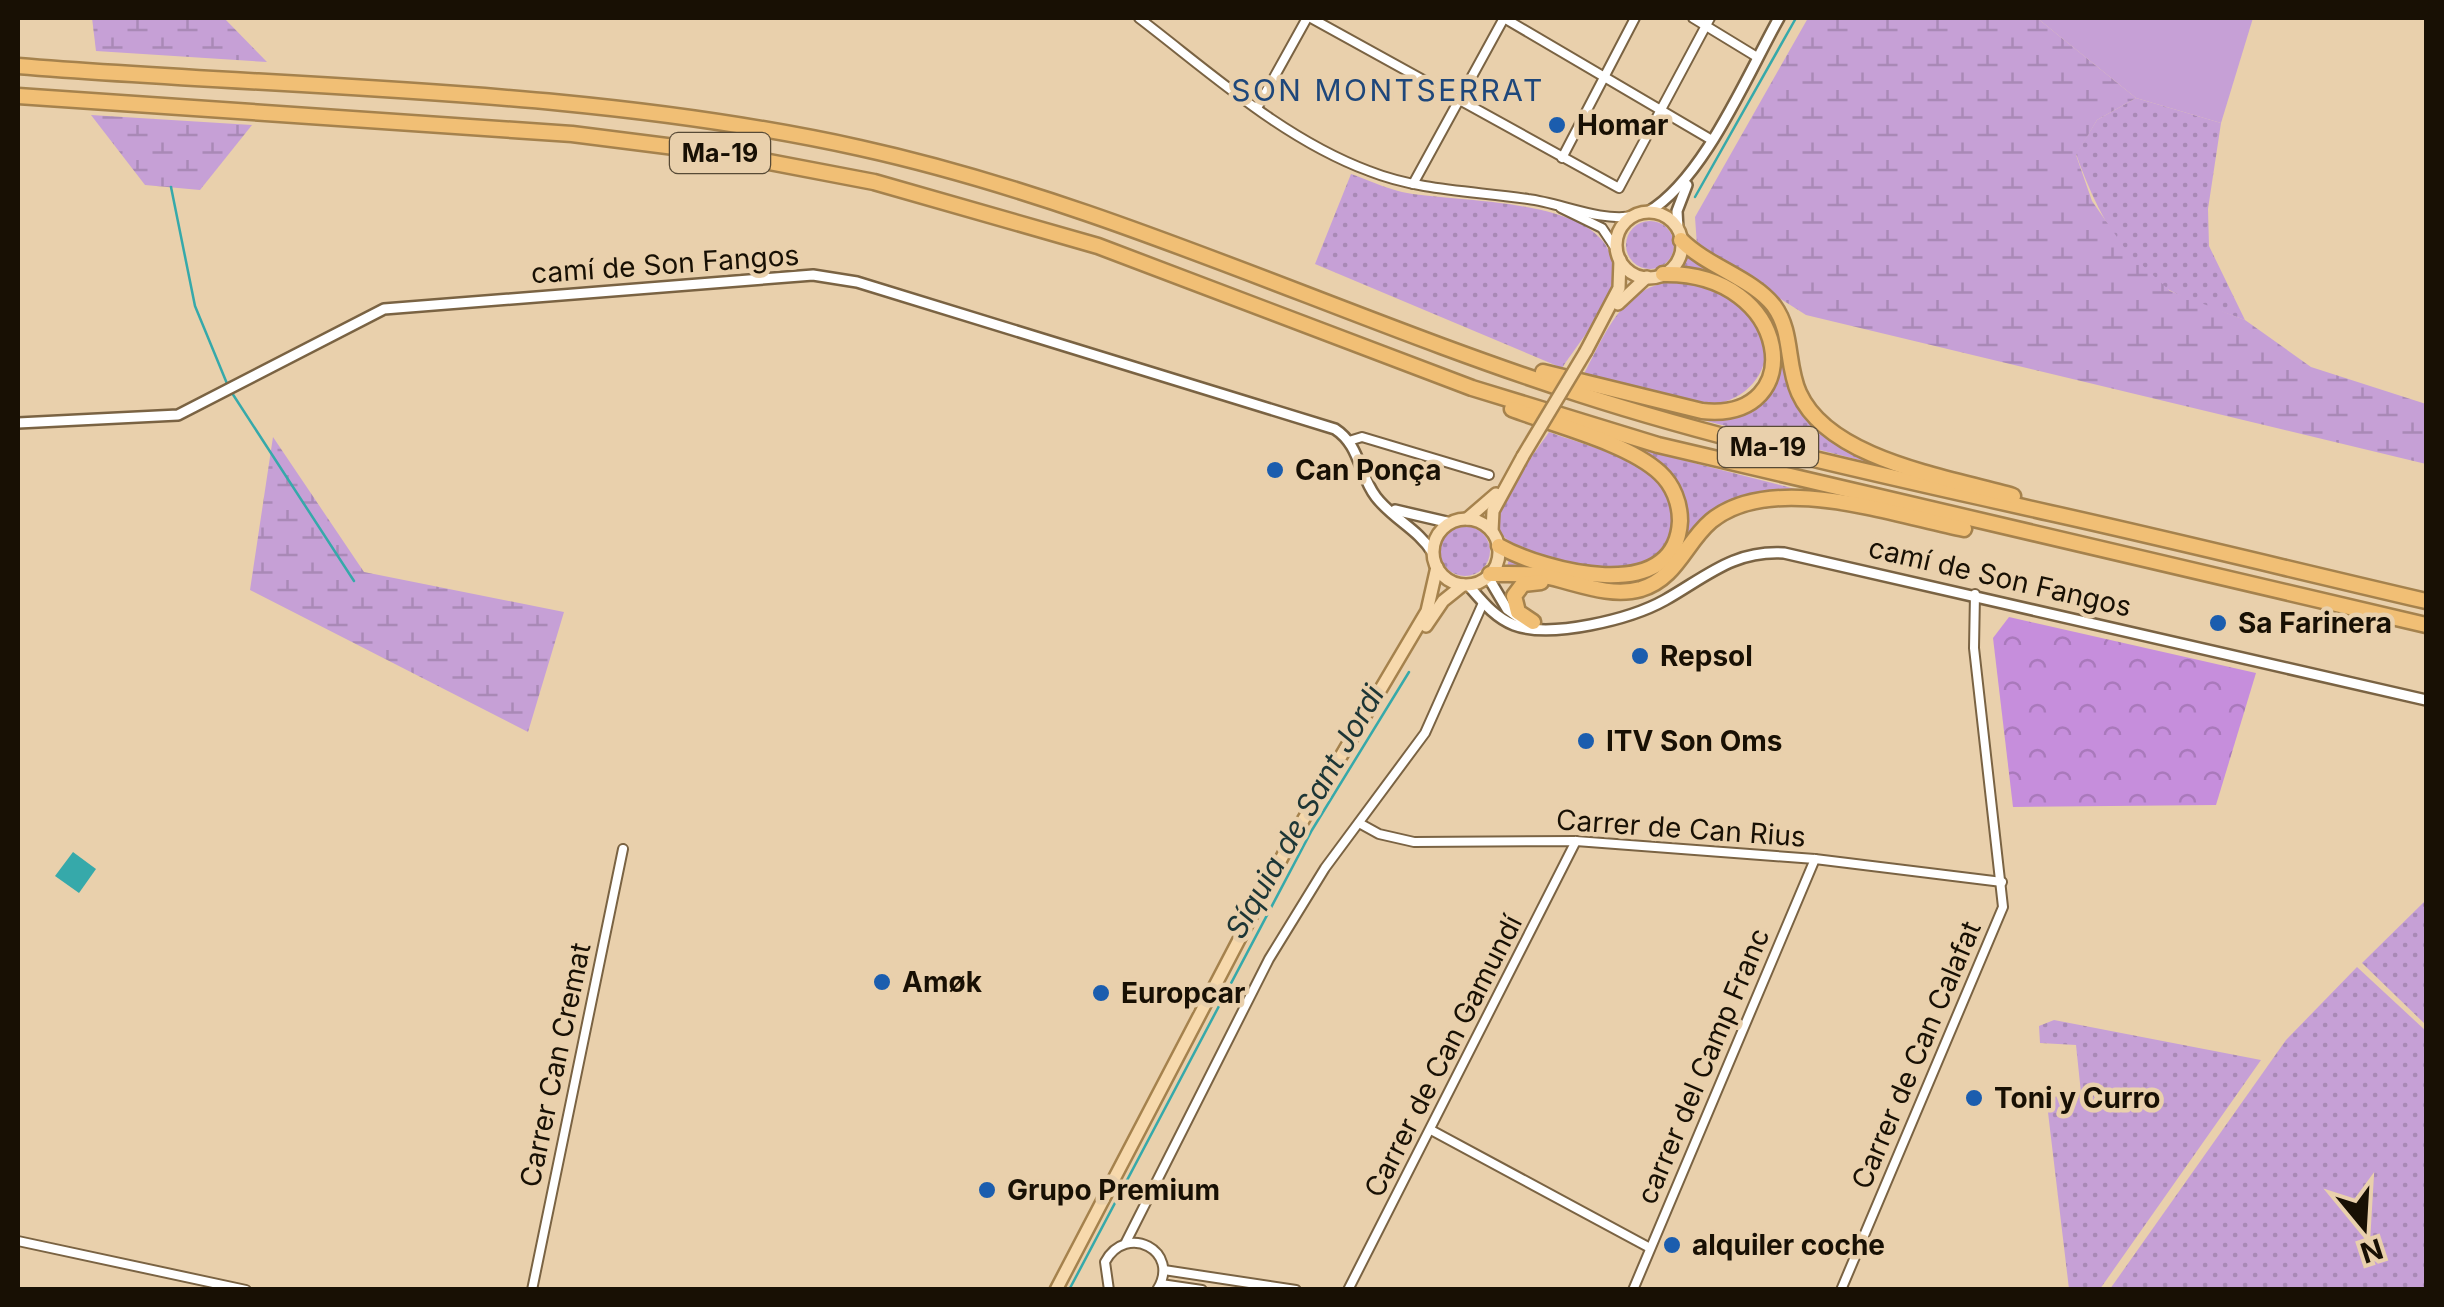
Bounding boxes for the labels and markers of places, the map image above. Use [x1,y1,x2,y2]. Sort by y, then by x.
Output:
place label: Homar [1577,108,1668,142]
marker: Homar [1546,114,1568,136]
place label: Can Ponça [1295,453,1442,487]
marker: Can Ponça [1264,459,1286,481]
place label: Sa Farinera [2238,606,2392,640]
marker: Sa Farinera [2207,612,2229,634]
place label: Repsol [1660,639,1753,673]
marker: Repsol [1629,645,1651,667]
place label: ITV Son Oms [1606,724,1782,758]
marker: ITV Son Oms [1575,730,1597,752]
place label: Amøk [902,965,983,999]
marker: Amøk [871,971,893,993]
place label: Europcar [1121,976,1245,1010]
marker: Europcar [1090,982,1112,1004]
place label: Toni y Curro [1994,1081,2160,1115]
marker: Toni y Curro [1963,1087,1985,1109]
place label: Grupo Premium [1007,1173,1220,1207]
marker: Grupo Premium [976,1179,998,1201]
place label: alquiler coche [1692,1228,1885,1262]
marker: alquiler coche [1661,1234,1683,1256]

